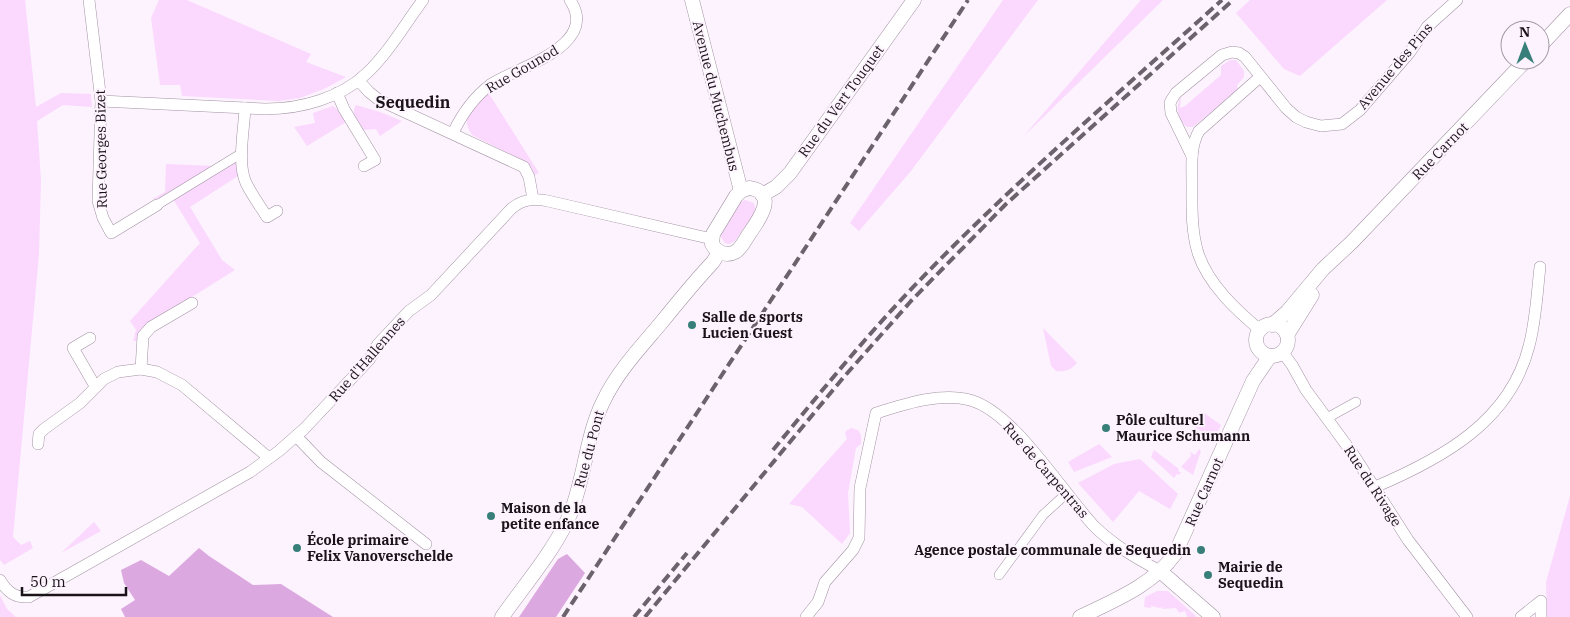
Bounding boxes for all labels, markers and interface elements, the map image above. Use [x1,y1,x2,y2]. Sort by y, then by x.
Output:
street label: Avenue du Muchembus [689,19,743,173]
street label: Avenue des Pins [1354,19,1437,113]
north arrow [1500,20,1550,70]
text: N [1519,23,1530,41]
street label: Rue Gounod [482,41,562,97]
street label: Rue du Vert Touquet [794,41,888,161]
street label: Rue Georges Bizet [91,89,111,209]
district label: Sequedin [376,92,451,112]
street label: Rue Carnot [1408,118,1472,184]
place label: Salle de sports Lucien Guest [702,308,803,342]
street label: Rue d'Hallennes [325,312,409,405]
marker: Salle de sports Lucien Guest [686,319,698,331]
street label: Rue du Pont [570,408,608,490]
place label: Pôle culturel Maurice Schumann [1116,411,1250,445]
street label: Rue de Carpentras [999,418,1093,522]
marker: Pôle culturel Maurice Schumann [1100,422,1112,434]
street label: Rue du Rivage [1340,442,1406,530]
street label: Rue Carnot [1181,455,1227,529]
place label: Maison de la petite enfance [501,499,599,533]
marker: Maison de la petite enfance [485,510,497,522]
place label: École primaire Felix Vanoverschelde [307,530,453,565]
place label: Agence postale communale de Sequedin [914,541,1191,559]
marker: École primaire Felix Vanoverschelde [291,542,303,554]
marker: Agence postale communale de Sequedin [1195,544,1207,556]
place label: Mairie de Sequedin [1218,558,1283,592]
scale bar [22,564,126,596]
marker: Mairie de Sequedin [1202,569,1214,581]
text: 50 m [30,572,66,591]

